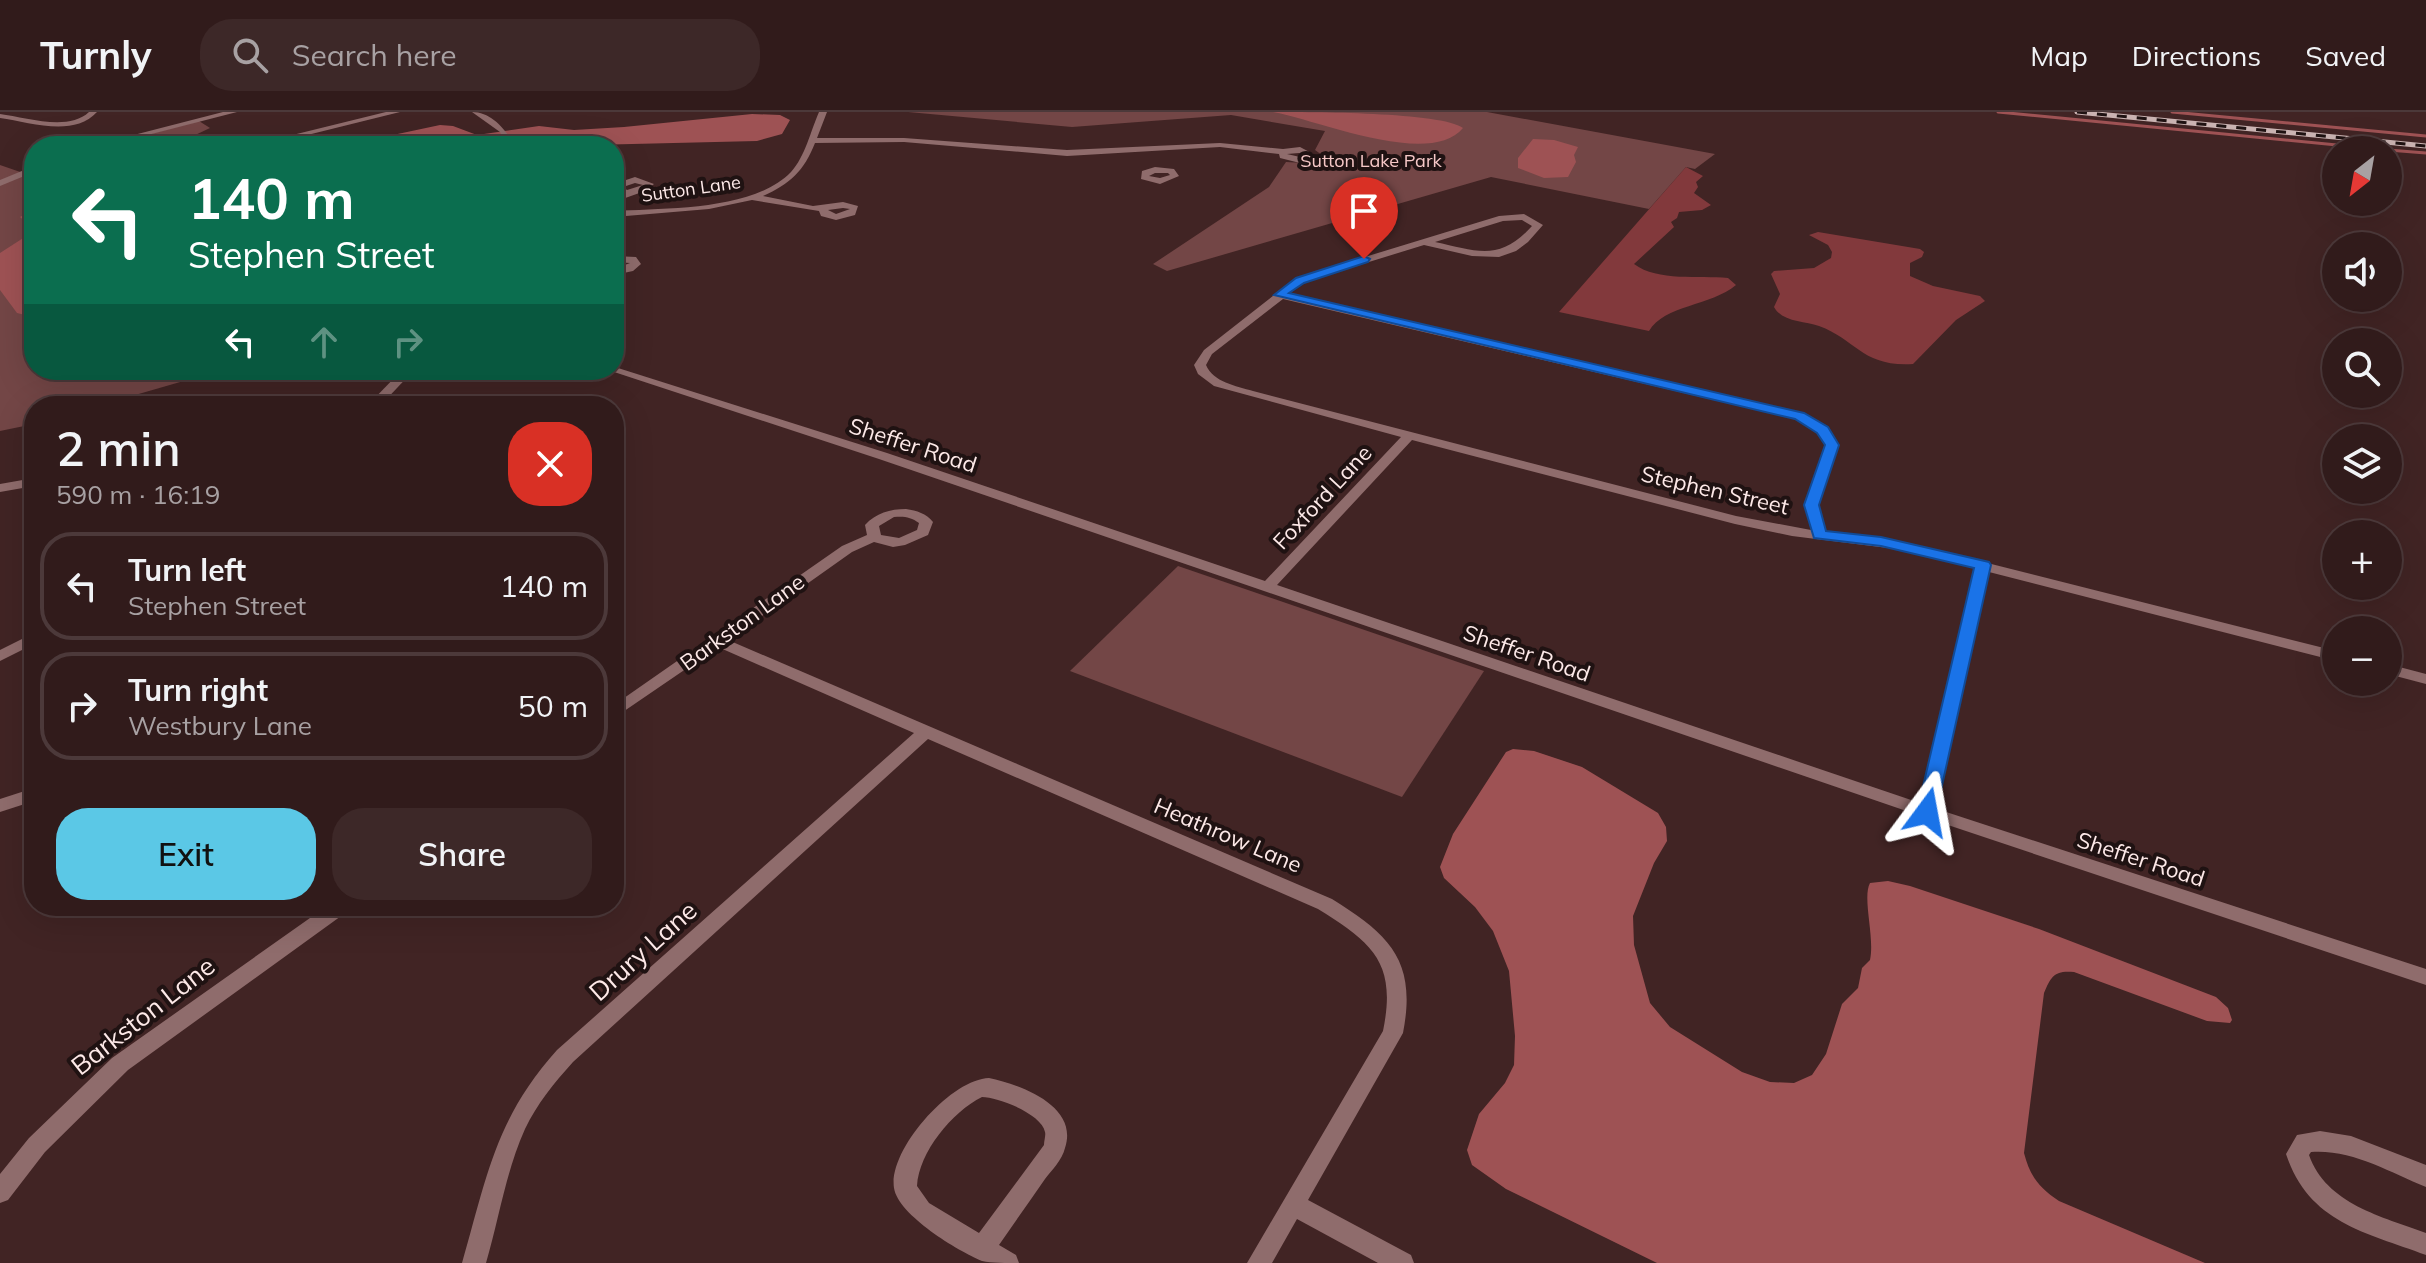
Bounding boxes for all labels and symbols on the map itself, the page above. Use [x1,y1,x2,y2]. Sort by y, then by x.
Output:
north arrow [2322,136,2402,216]
park label: Sutton Lake Park [1300,149,1442,172]
street label: Sutton Lane [640,170,742,207]
pin [1330,177,1398,259]
street label: Sheffer Road [846,411,980,479]
street label: Foxford Lane [1267,439,1377,555]
street label: Stephen Street [1638,459,1792,521]
street label: Barkston Lane [674,567,810,677]
street label: Sheffer Road [1460,618,1594,688]
position arrow [1885,770,1969,854]
street label: Heathrow Lane [1150,791,1306,879]
street label: Sheffer Road [2074,825,2208,893]
street label: Drury Lane [582,894,703,1008]
street label: Barkston Lane [64,949,221,1082]

